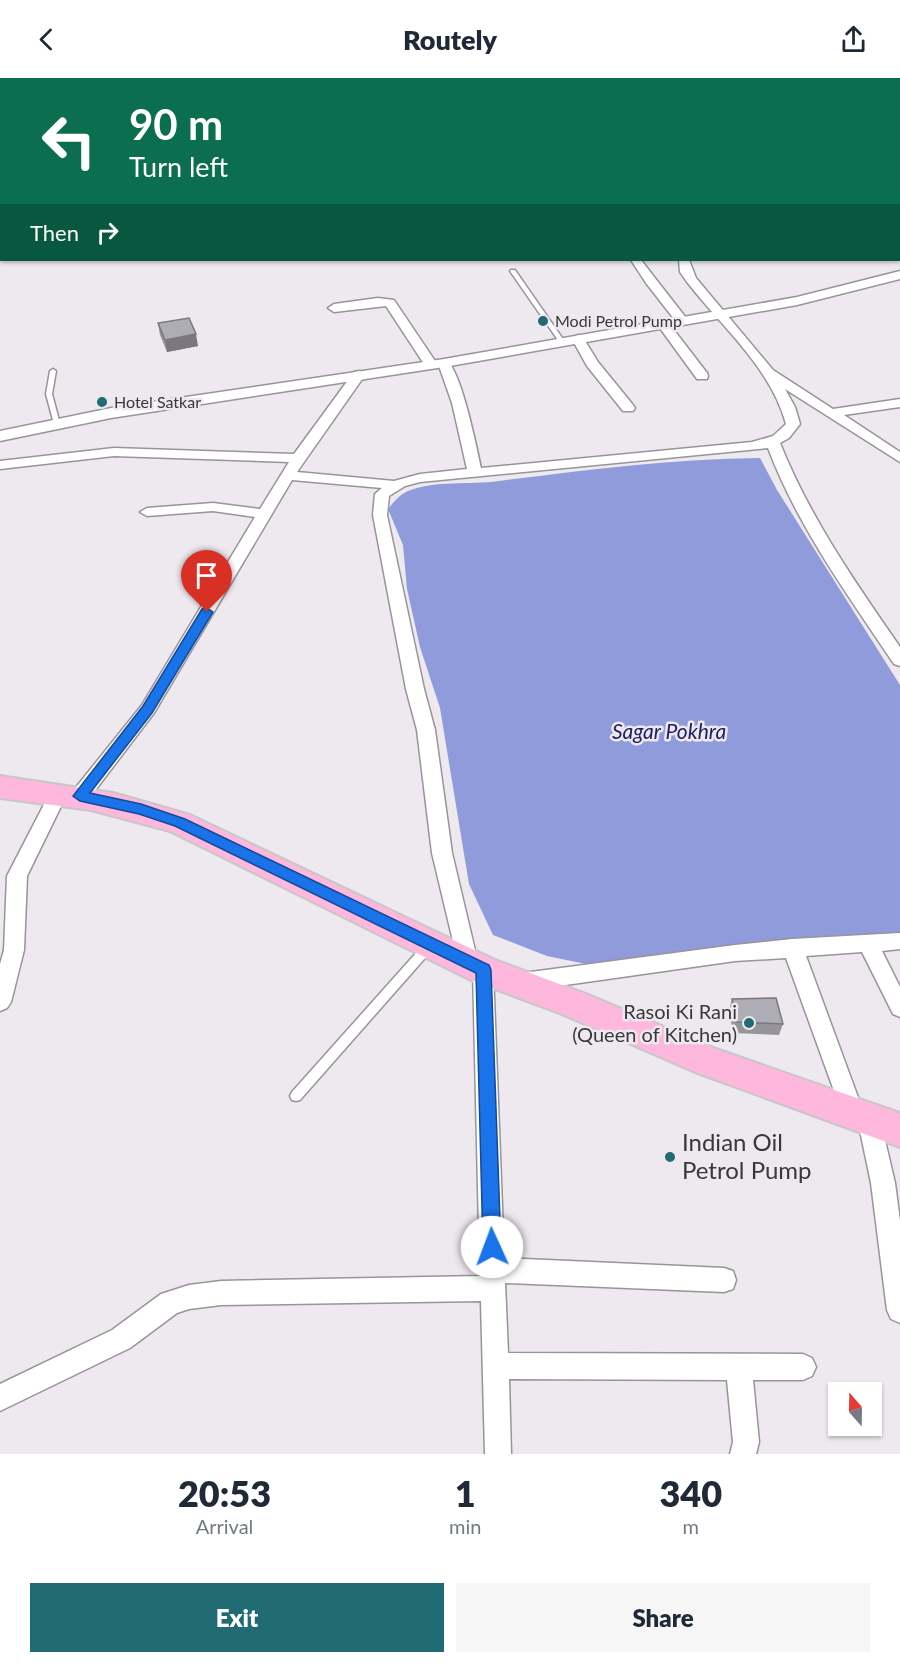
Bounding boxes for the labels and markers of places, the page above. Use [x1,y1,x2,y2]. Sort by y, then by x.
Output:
place label: Modi Petrol Pump [555,311,682,330]
marker: Modi Petrol Pump [536,314,550,328]
place label: Hotel Satkar [114,392,201,411]
marker: Hotel Satkar [95,395,109,409]
pin [181,550,232,612]
place label: Rasoi Ki Rani (Queen of Kitchen) [572,999,737,1046]
marker: Rasoi Ki Rani (Queen of Kitchen) [742,1016,756,1030]
place label: Indian Oil Petrol Pump [682,1127,812,1184]
marker: Indian Oil Petrol Pump [663,1150,677,1164]

